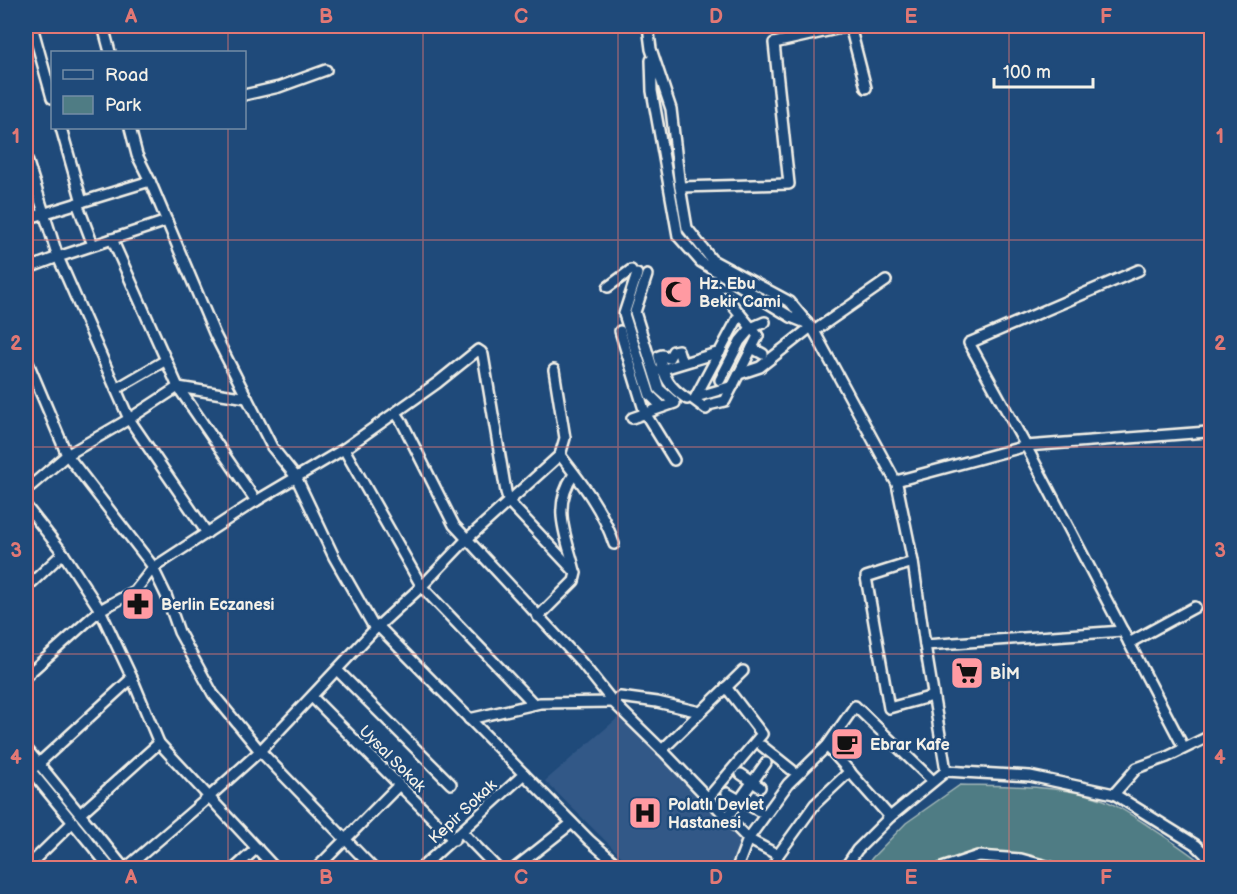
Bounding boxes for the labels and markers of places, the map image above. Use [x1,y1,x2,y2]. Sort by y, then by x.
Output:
mosque icon: Hz. Ebu Bekir Cami [658,274,694,310]
place label: Hz. Ebu Bekir Cami [699,275,781,312]
pharmacy icon: Berlin Eczanesi [120,586,156,622]
place label: Berlin Eczanesi [161,596,275,615]
supermarket icon: BİM [949,655,985,691]
place label: BİM [990,663,1020,684]
cafe icon: Ebrar Kafe [829,726,865,762]
place label: Ebrar Kafe [870,736,950,755]
hospital icon: Polatlı Devlet Hastanesi [627,795,663,831]
place label: Polatlı Devlet Hastanesi [668,796,764,833]

